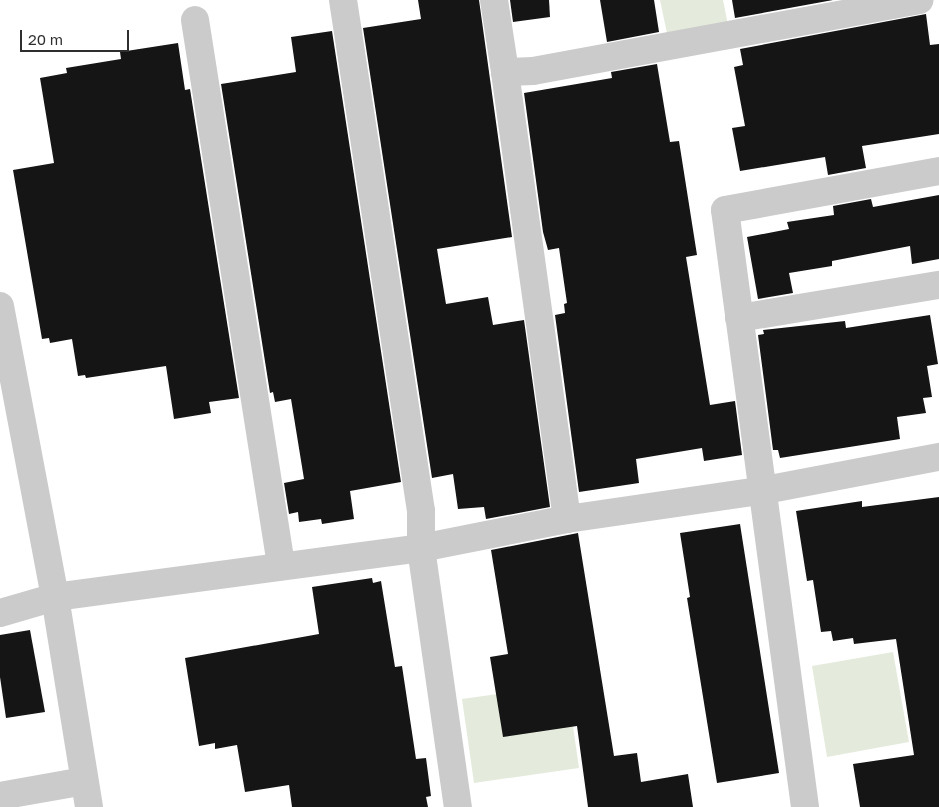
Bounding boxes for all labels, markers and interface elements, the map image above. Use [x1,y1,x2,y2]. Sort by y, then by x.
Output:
scale bar [22,20,131,52]
text: 20 m [28,30,63,48]

